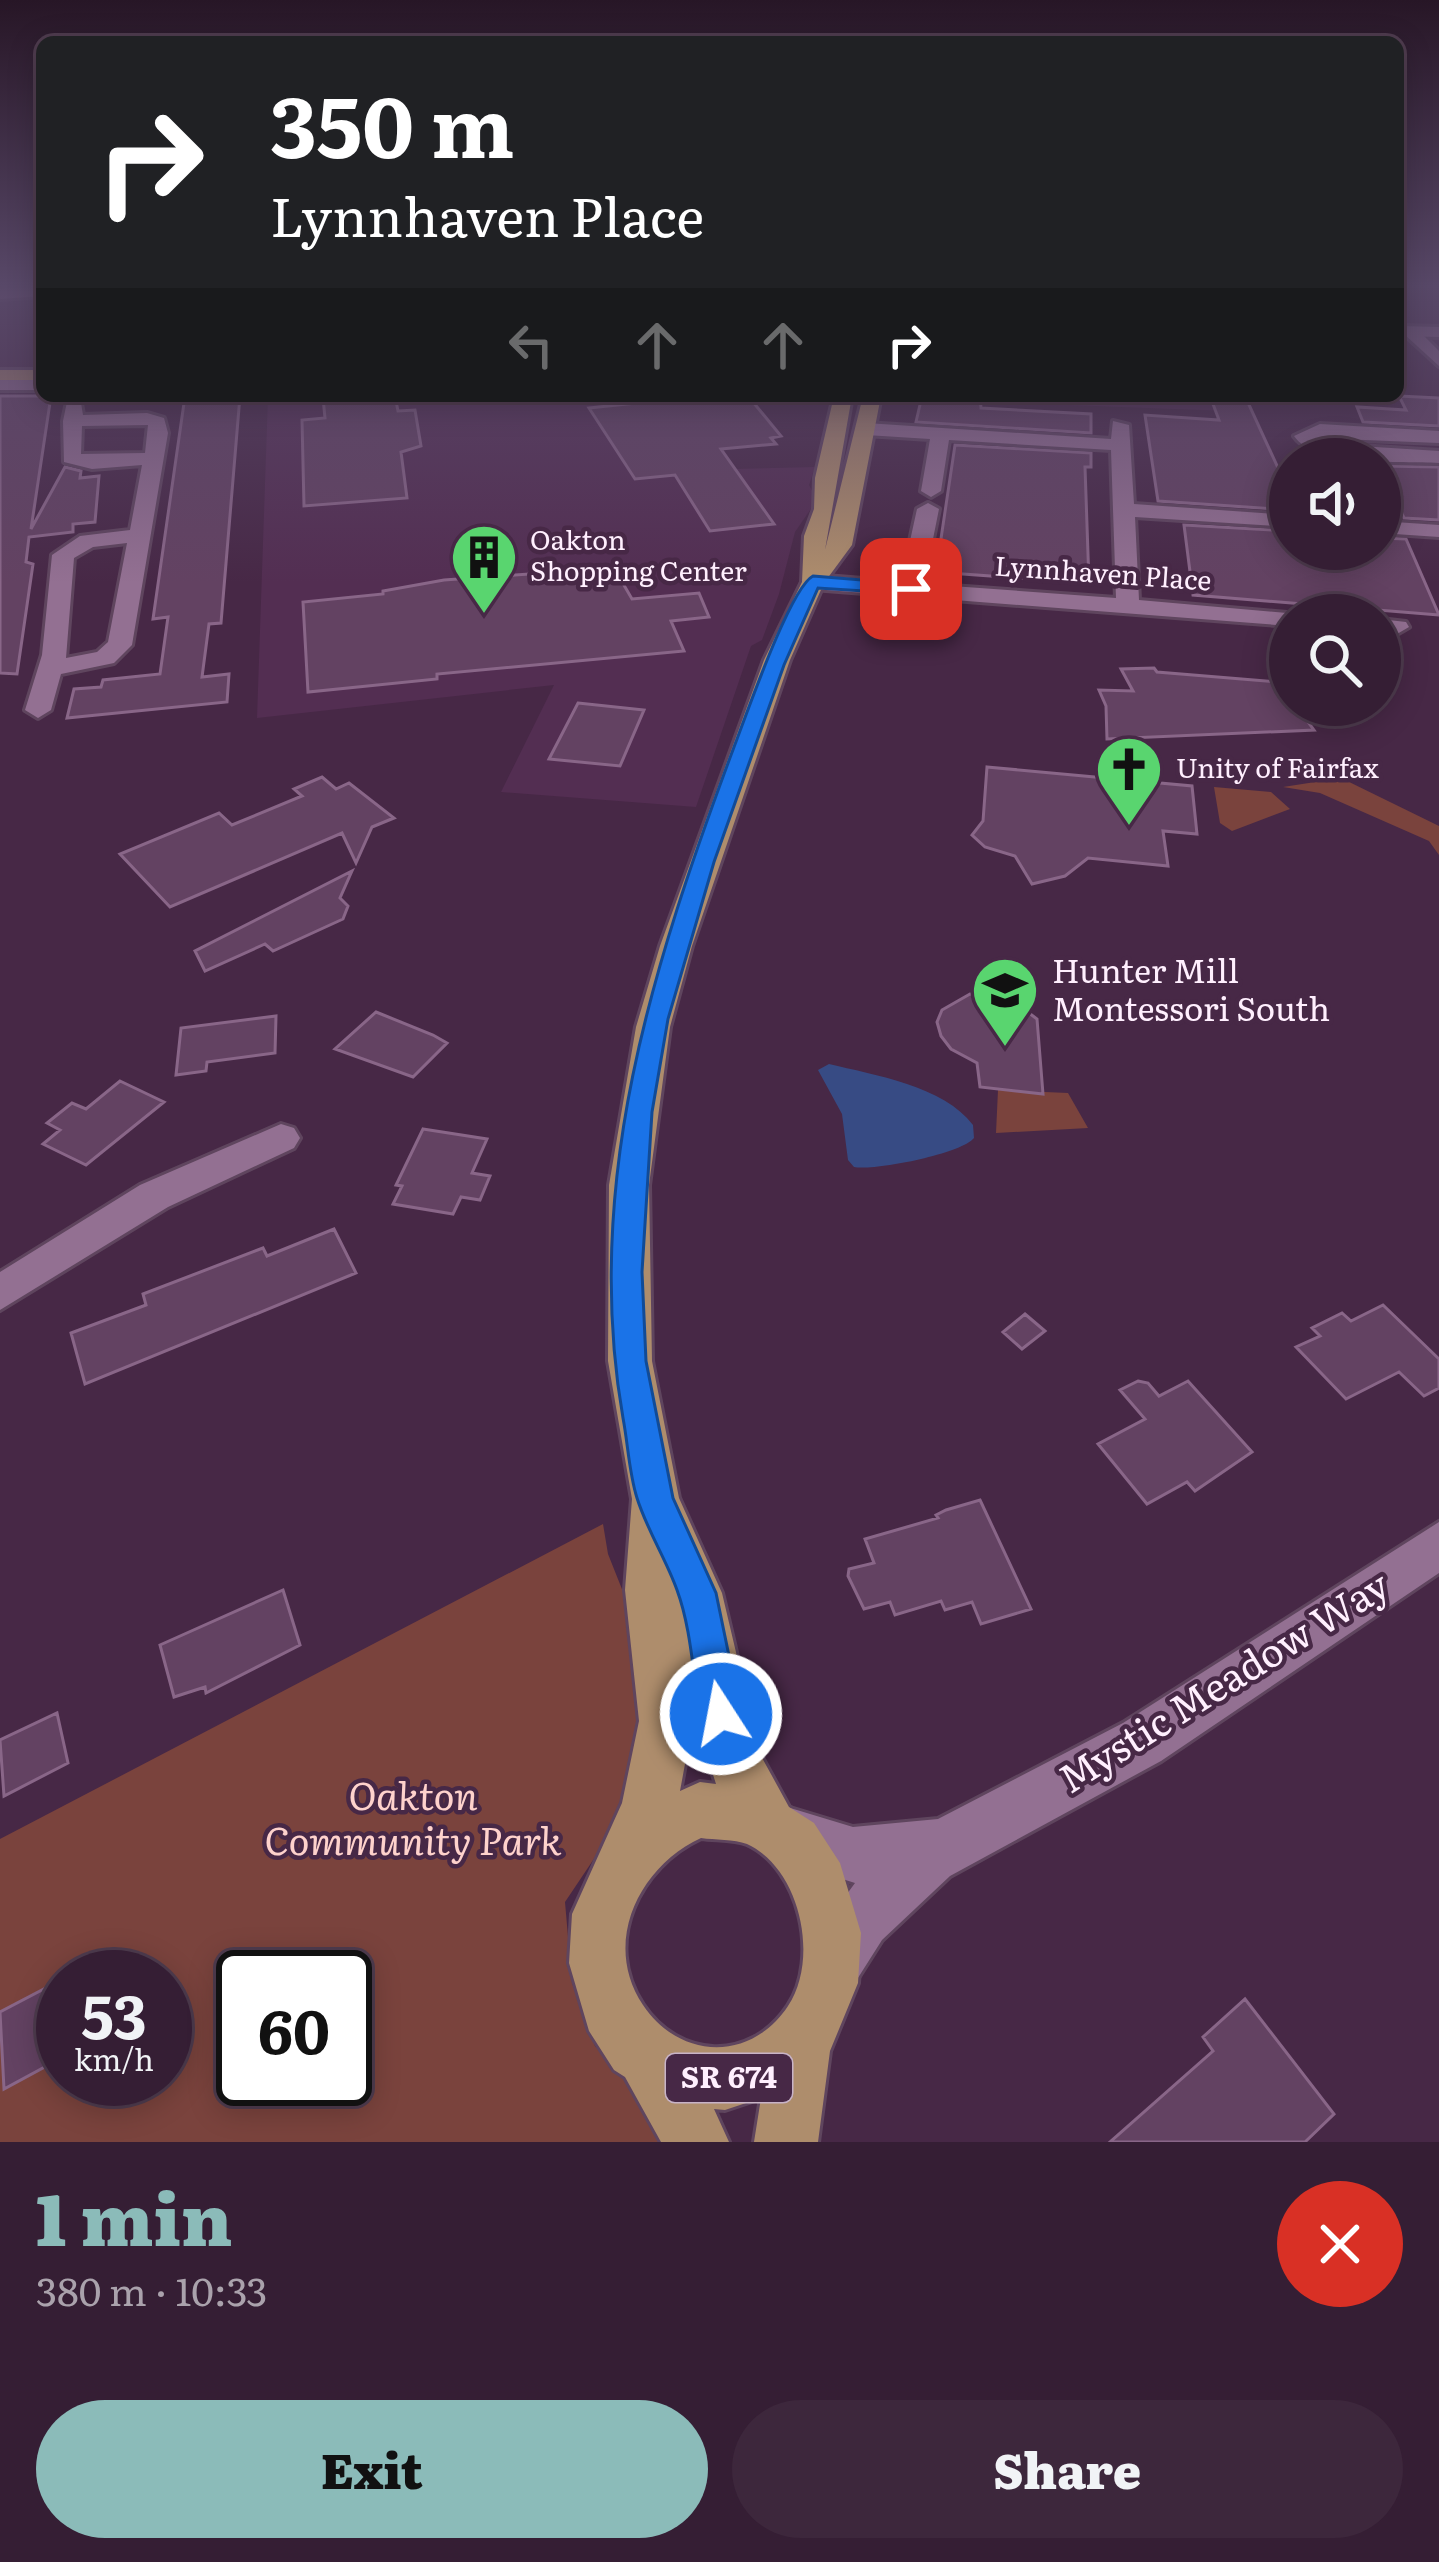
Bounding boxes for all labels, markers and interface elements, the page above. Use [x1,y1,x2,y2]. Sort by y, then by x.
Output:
text: 350 m [270,59,514,184]
icon: right [72,84,228,240]
text: Lynnhaven Place [270,173,704,254]
icon: left [498,312,564,378]
icon: ahead [624,312,690,378]
icon: ahead [750,312,816,378]
icon: right [876,312,942,378]
map controls [1269,438,1401,726]
button: sound [1269,438,1401,570]
place label: Oakton Shopping Center [530,518,747,589]
building icon: Oakton Shopping Center [449,522,519,616]
pin [860,538,962,640]
street label: Lynnhaven Place [993,543,1213,599]
icon: arrive [878,556,944,622]
button: search [1269,594,1401,726]
church icon: Unity of Fairfax [1094,734,1164,828]
place label: Unity of Fairfax [1176,746,1379,786]
place label: Hunter Mill Montessori South [1052,944,1330,1031]
school or university icon: Hunter Mill Montessori South [970,955,1040,1049]
street label: Mystic Meadow Way [1046,1554,1400,1805]
position arrow [658,1651,784,1777]
park label: Oakton Community Park [264,1764,562,1867]
speed limit sign: 60 [216,1950,372,2106]
text: 53 [81,1968,147,2057]
text: km/h [74,2036,154,2080]
road number: SR 674 [666,2054,792,2102]
text: 1 min [36,2161,232,2268]
button: close [1277,2181,1403,2307]
text: 380 m · 10:33 [36,2260,268,2318]
button: Exit [36,2400,708,2538]
button: Share [732,2400,1403,2538]

